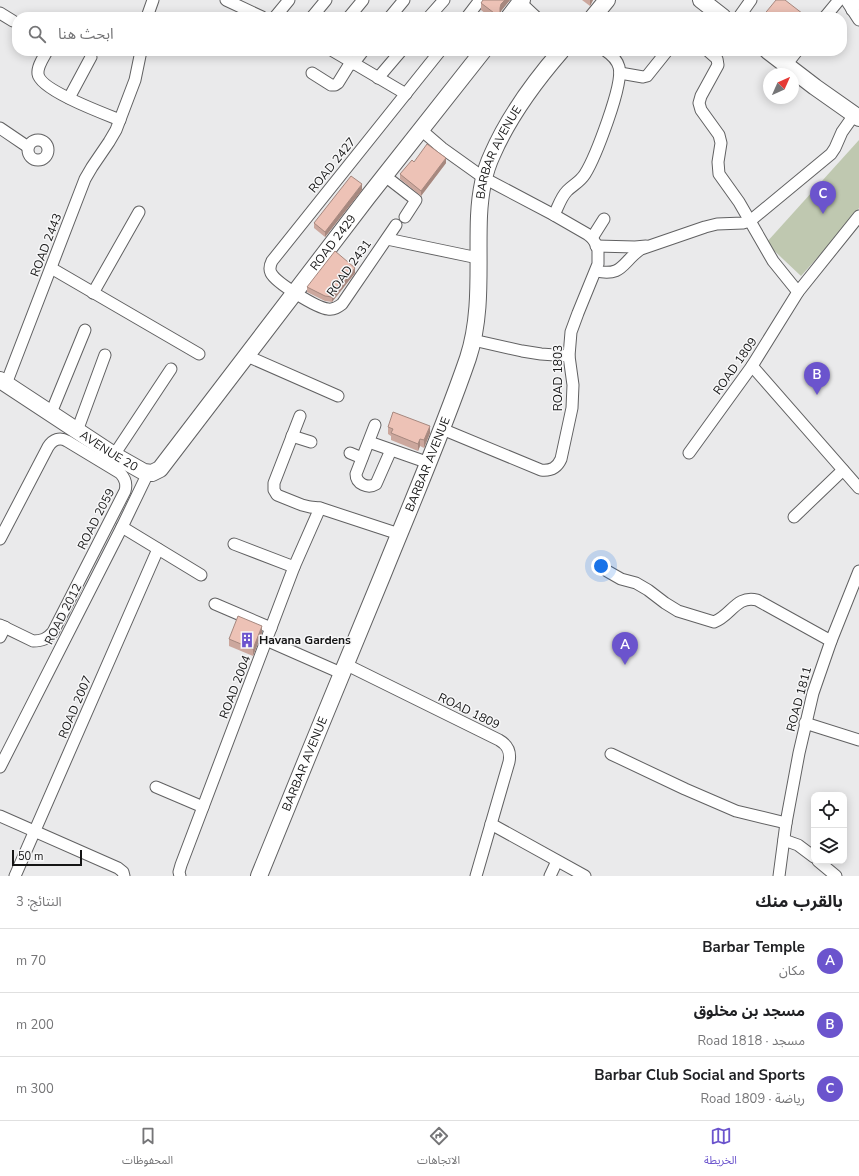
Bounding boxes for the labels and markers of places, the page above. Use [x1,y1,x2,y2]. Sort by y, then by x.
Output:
pin: C [810,181,836,214]
pin: B [804,362,830,395]
building icon: Havana Gardens [238,631,256,649]
place label: Havana Gardens [259,632,351,648]
pin: A [612,632,638,665]

